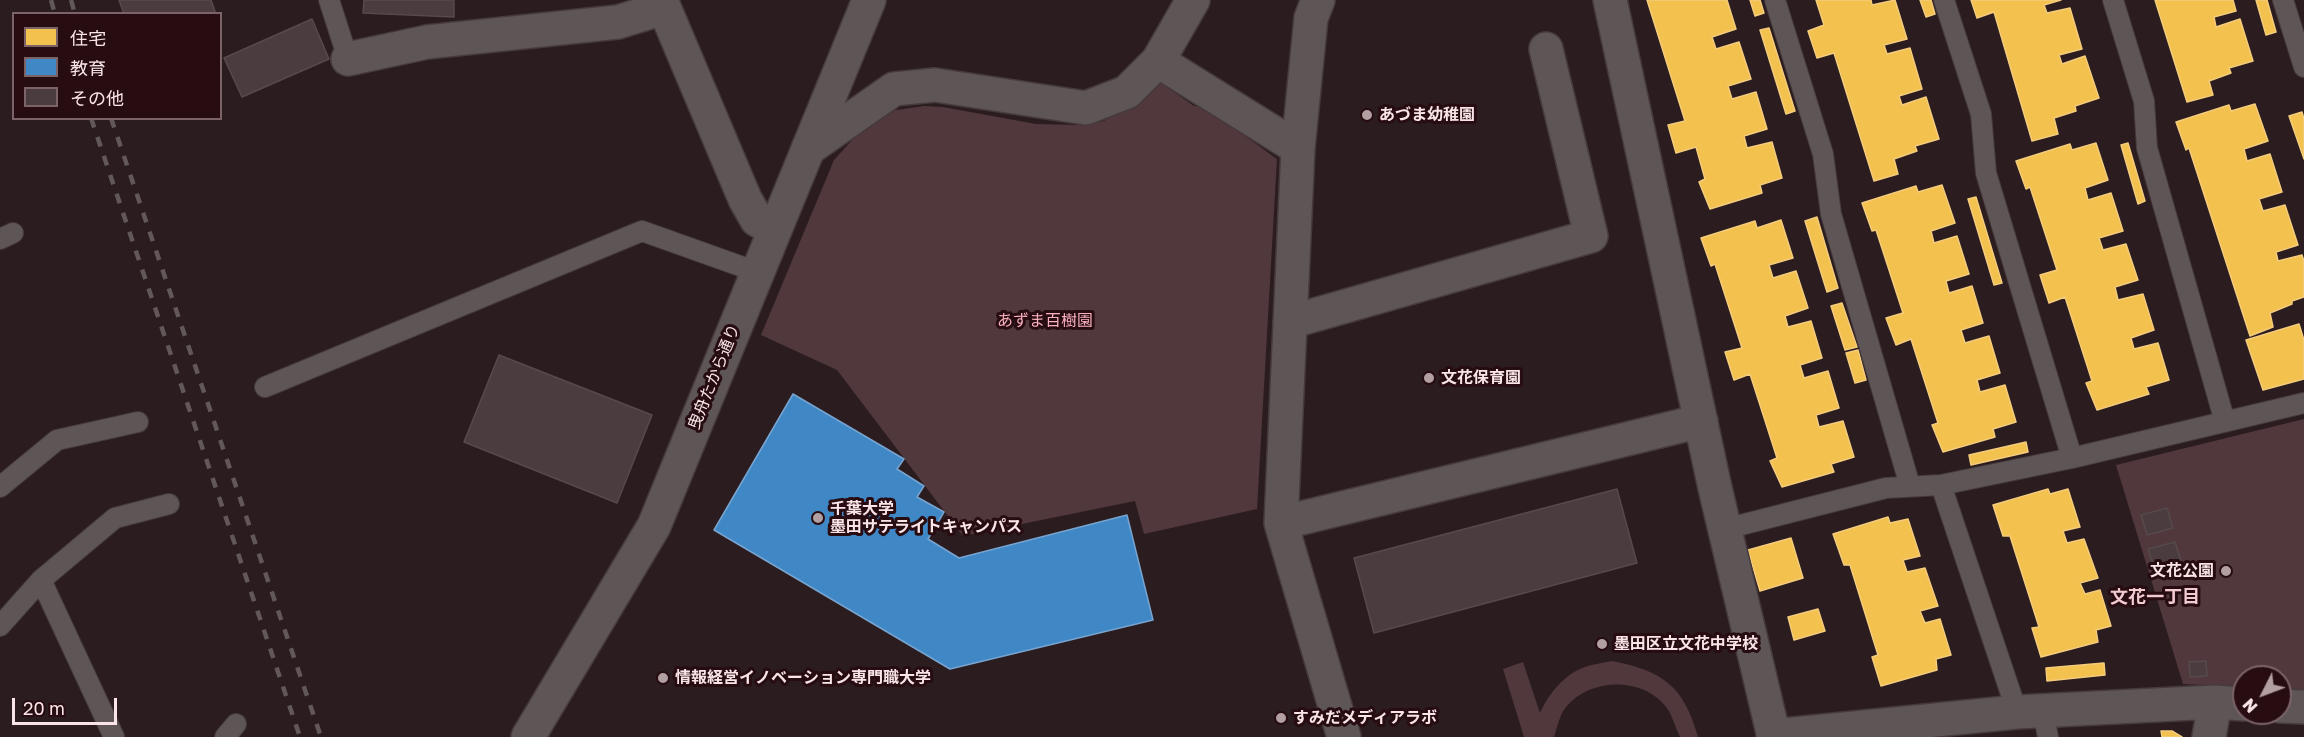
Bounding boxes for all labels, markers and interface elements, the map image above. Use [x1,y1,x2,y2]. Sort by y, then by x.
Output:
legend [12,12,222,120]
text: 住宅 [70,27,106,49]
text: 教育 [70,57,106,79]
text: その他 [70,87,124,109]
place label: あづま幼稚園 [1379,105,1475,125]
marker: あづま幼稚園 [1360,108,1374,122]
park label: あずま百樹園 [997,311,1093,331]
street label: 曳舟たから通り [684,321,744,433]
place label: 文花保育園 [1441,368,1521,388]
marker: 文花保育園 [1422,371,1436,385]
place label: 千葉大学 墨田サテライトキャンパス [830,499,1022,537]
marker: 千葉大学 墨田サテライトキャンパス [811,511,825,525]
place label: 文花公園 [2150,561,2214,581]
marker: 文花公園 [2219,564,2233,578]
district label: 文花一丁目 [2110,586,2200,608]
place label: 墨田区立文花中学校 [1614,634,1758,654]
marker: 墨田区立文花中学校 [1595,637,1609,651]
north arrow [2232,665,2292,725]
place label: 情報経営イノベーション専門職大学 [675,668,931,688]
marker: 情報経営イノベーション専門職大学 [656,671,670,685]
scale bar [15,686,120,724]
text: N [2239,694,2262,717]
text: 20 m [23,697,65,719]
place label: すみだメディアラボ [1293,708,1437,728]
marker: すみだメディアラボ [1274,711,1288,725]

